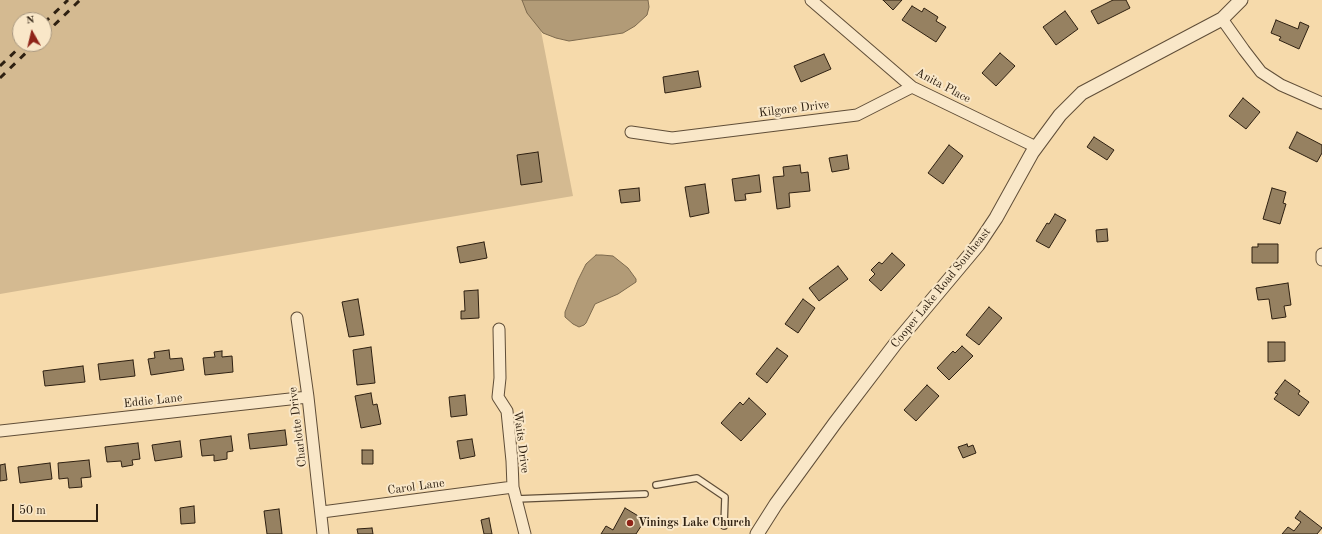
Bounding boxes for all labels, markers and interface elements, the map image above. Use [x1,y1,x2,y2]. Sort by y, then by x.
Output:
north arrow [12,12,52,52]
text: N [25,15,35,27]
street label: Anita Place [913,65,973,107]
street label: Kilgore Drive [758,98,830,120]
street label: Cooper Lake Road Southeast [888,225,994,351]
street label: Charlotte Drive [286,386,310,468]
street label: Eddie Lane [123,391,183,411]
street label: Waits Drive [510,410,532,474]
street label: Carol Lane [387,476,445,498]
scale bar [14,496,100,522]
text: 50 m [19,505,46,517]
place label: Vinings Lake Church [638,516,751,530]
marker: Vinings Lake Church [625,518,635,528]

